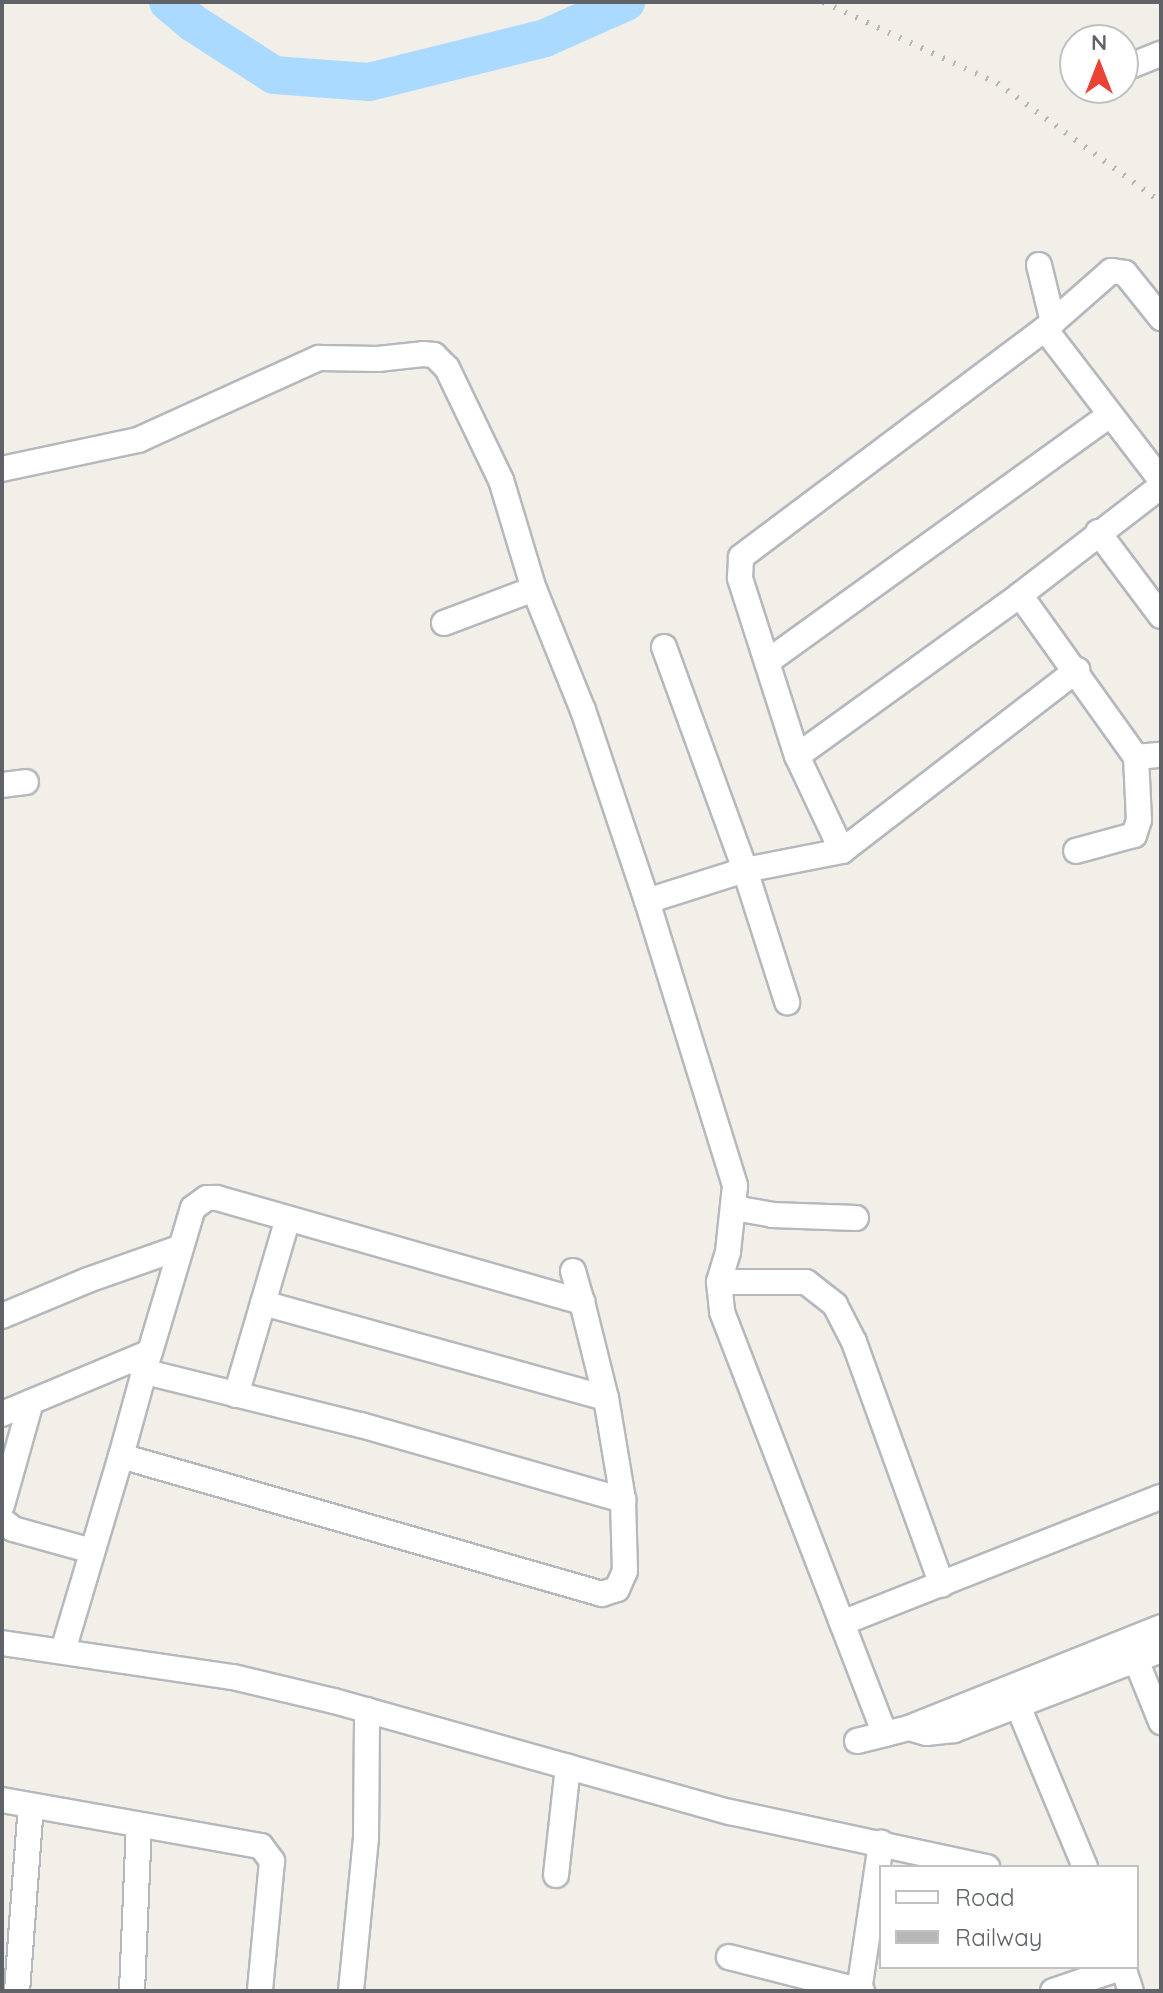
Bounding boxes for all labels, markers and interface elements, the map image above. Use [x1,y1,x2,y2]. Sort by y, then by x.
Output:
north arrow [1059,24,1139,104]
text: N [1091,28,1107,56]
legend [879,1865,1139,1969]
text: Road [955,1882,1015,1912]
text: Railway [955,1922,1042,1952]

